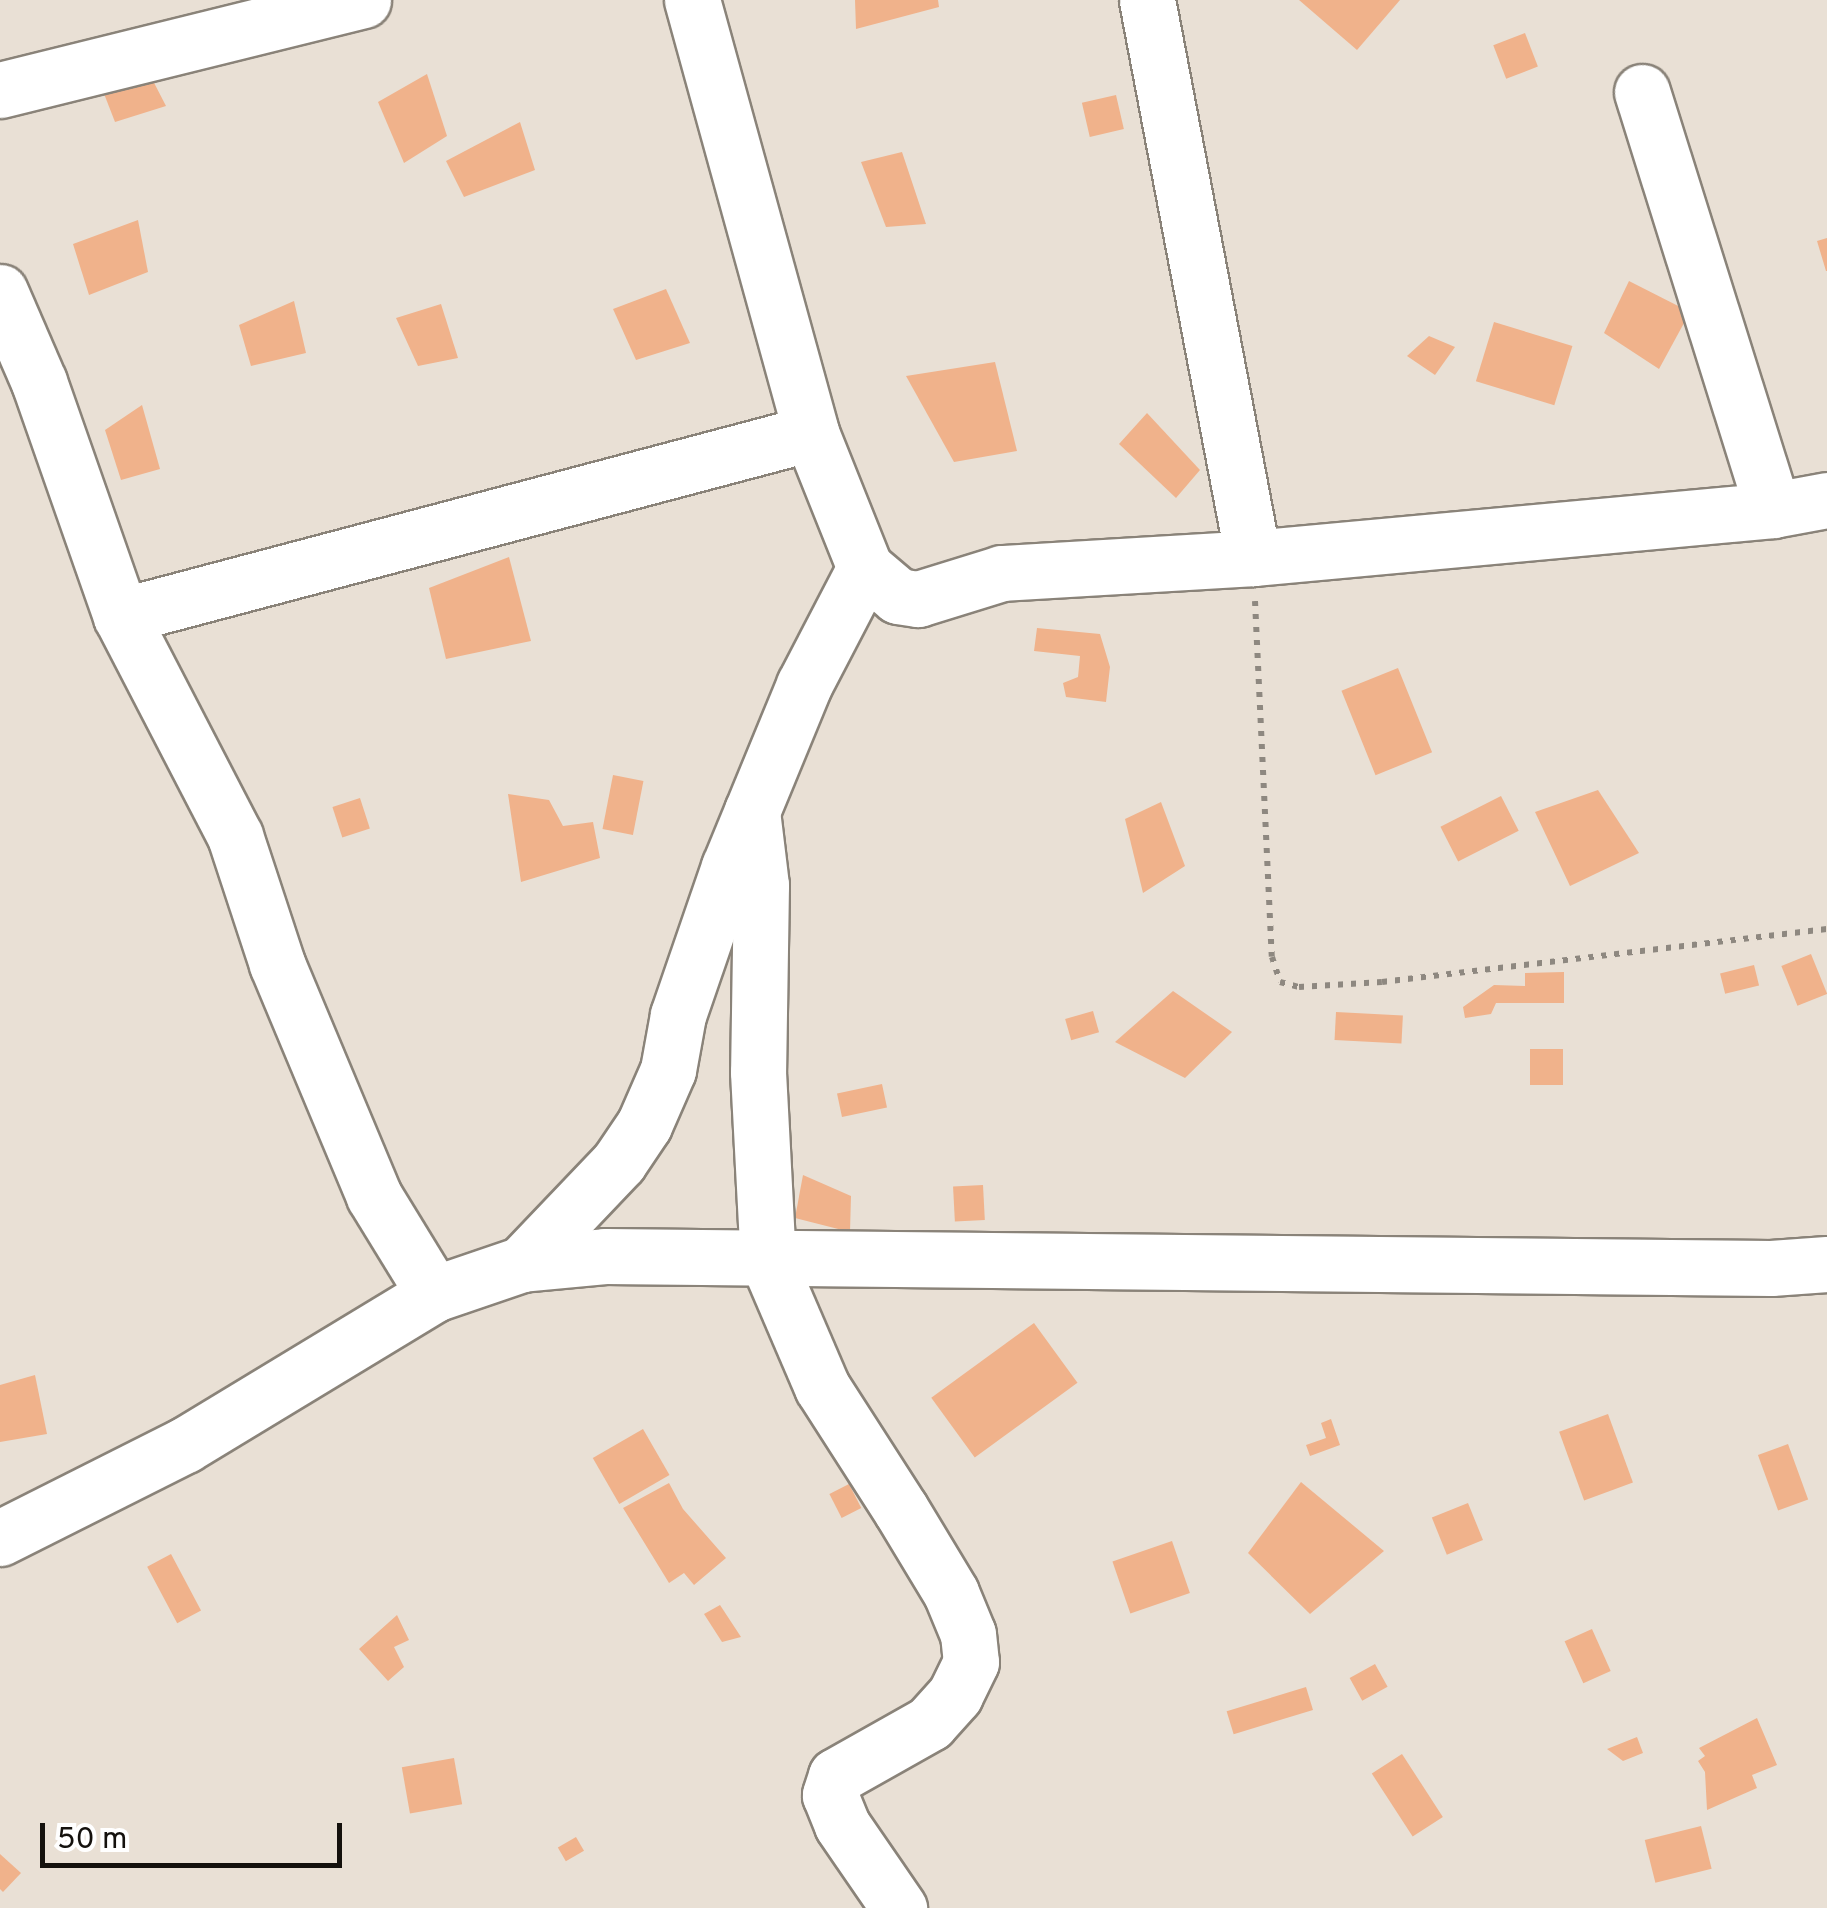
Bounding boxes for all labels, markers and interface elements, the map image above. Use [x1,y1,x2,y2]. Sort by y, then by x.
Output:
scale bar [45,1803,348,1865]
text: 50 m [57,1822,127,1859]

